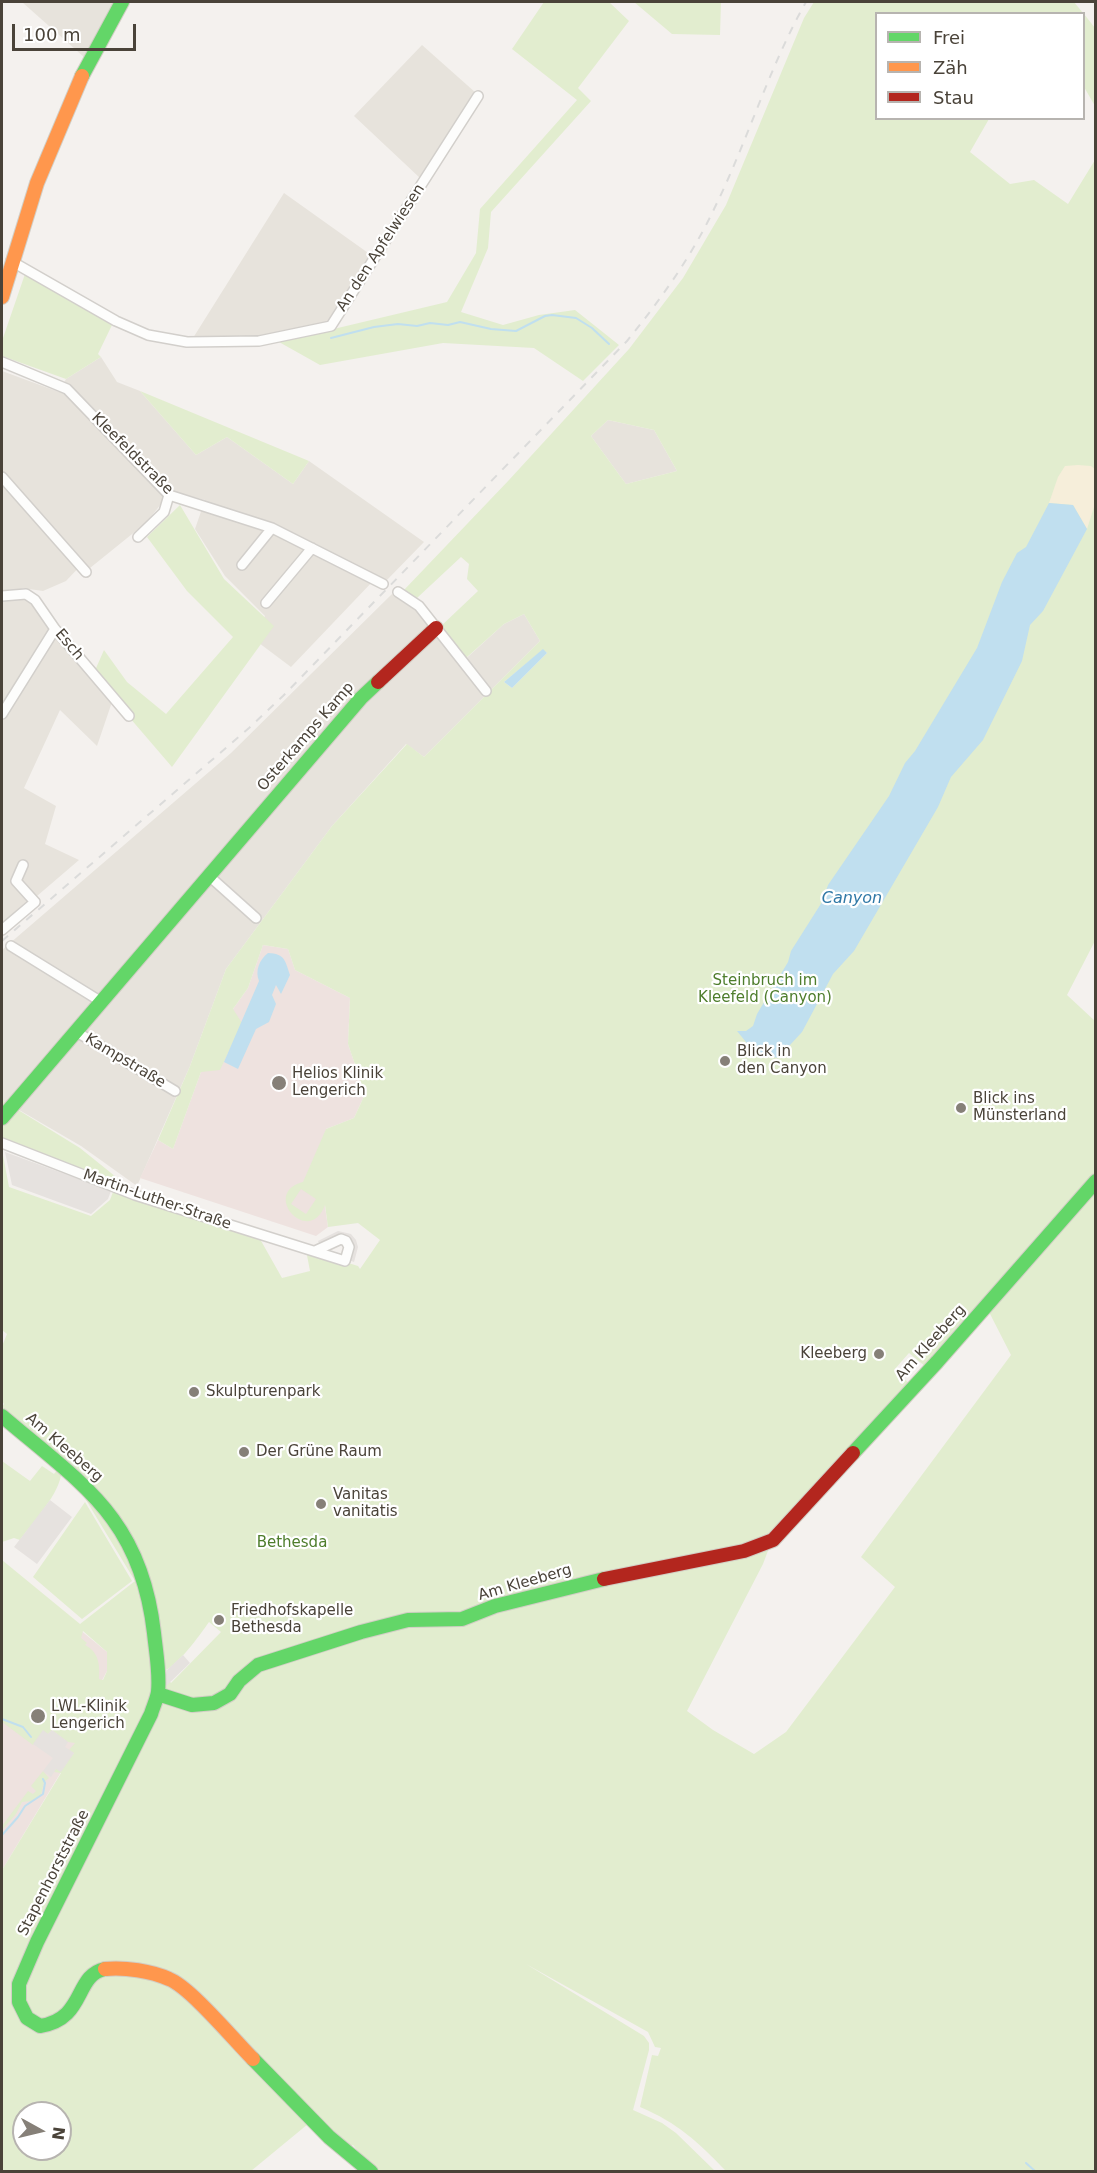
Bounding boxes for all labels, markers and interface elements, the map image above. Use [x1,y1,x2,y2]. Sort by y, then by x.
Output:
scale bar [15,12,140,50]
legend [875,12,1085,120]
text: 100 m [23,24,81,45]
text: Frei [933,27,965,48]
text: Zäh [933,57,968,78]
text: Stau [933,87,974,108]
street label: An den Apfelwiesen [333,181,429,315]
street label: Kleefeldstraße [87,409,177,499]
street label: Esch [51,626,87,664]
street label: Osterkamps Kamp [254,679,358,795]
water label: Canyon [822,889,882,909]
park label: Steinbruch im Kleefeld (Canyon) [698,972,832,1007]
street label: Kampstraße [82,1030,168,1092]
place label: Blick in den Canyon [737,1043,827,1078]
marker: Blick in den Canyon [718,1054,732,1068]
place label: Helios Klinik Lengerich [292,1065,383,1100]
marker: Helios Klinik Lengerich [270,1074,288,1092]
place label: Blick ins Münsterland [973,1090,1066,1125]
marker: Blick ins Münsterland [954,1101,968,1115]
street label: Martin-Luther-Straße [81,1166,233,1234]
street label: Am Kleeberg [892,1301,970,1385]
place label: Kleeberg [800,1345,867,1363]
marker: Kleeberg [872,1347,886,1361]
place label: Skulpturenpark [206,1383,320,1401]
marker: Skulpturenpark [187,1385,201,1399]
street label: Am Kleeberg [22,1410,106,1486]
place label: Der Grüne Raum [256,1443,382,1461]
marker: Der Grüne Raum [237,1445,251,1459]
place label: Vanitas vanitatis [333,1486,398,1521]
marker: Vanitas vanitatis [314,1497,328,1511]
park label: Bethesda [257,1534,327,1552]
street label: Am Kleeberg [476,1561,574,1605]
place label: Friedhofskapelle Bethesda [231,1602,353,1637]
marker: Friedhofskapelle Bethesda [212,1613,226,1627]
place label: LWL-Klinik Lengerich [51,1698,127,1733]
marker: LWL-Klinik Lengerich [29,1707,47,1725]
street label: Stapenhorststraße [14,1807,94,1939]
north arrow [12,2101,72,2161]
text: N [48,2125,69,2141]

